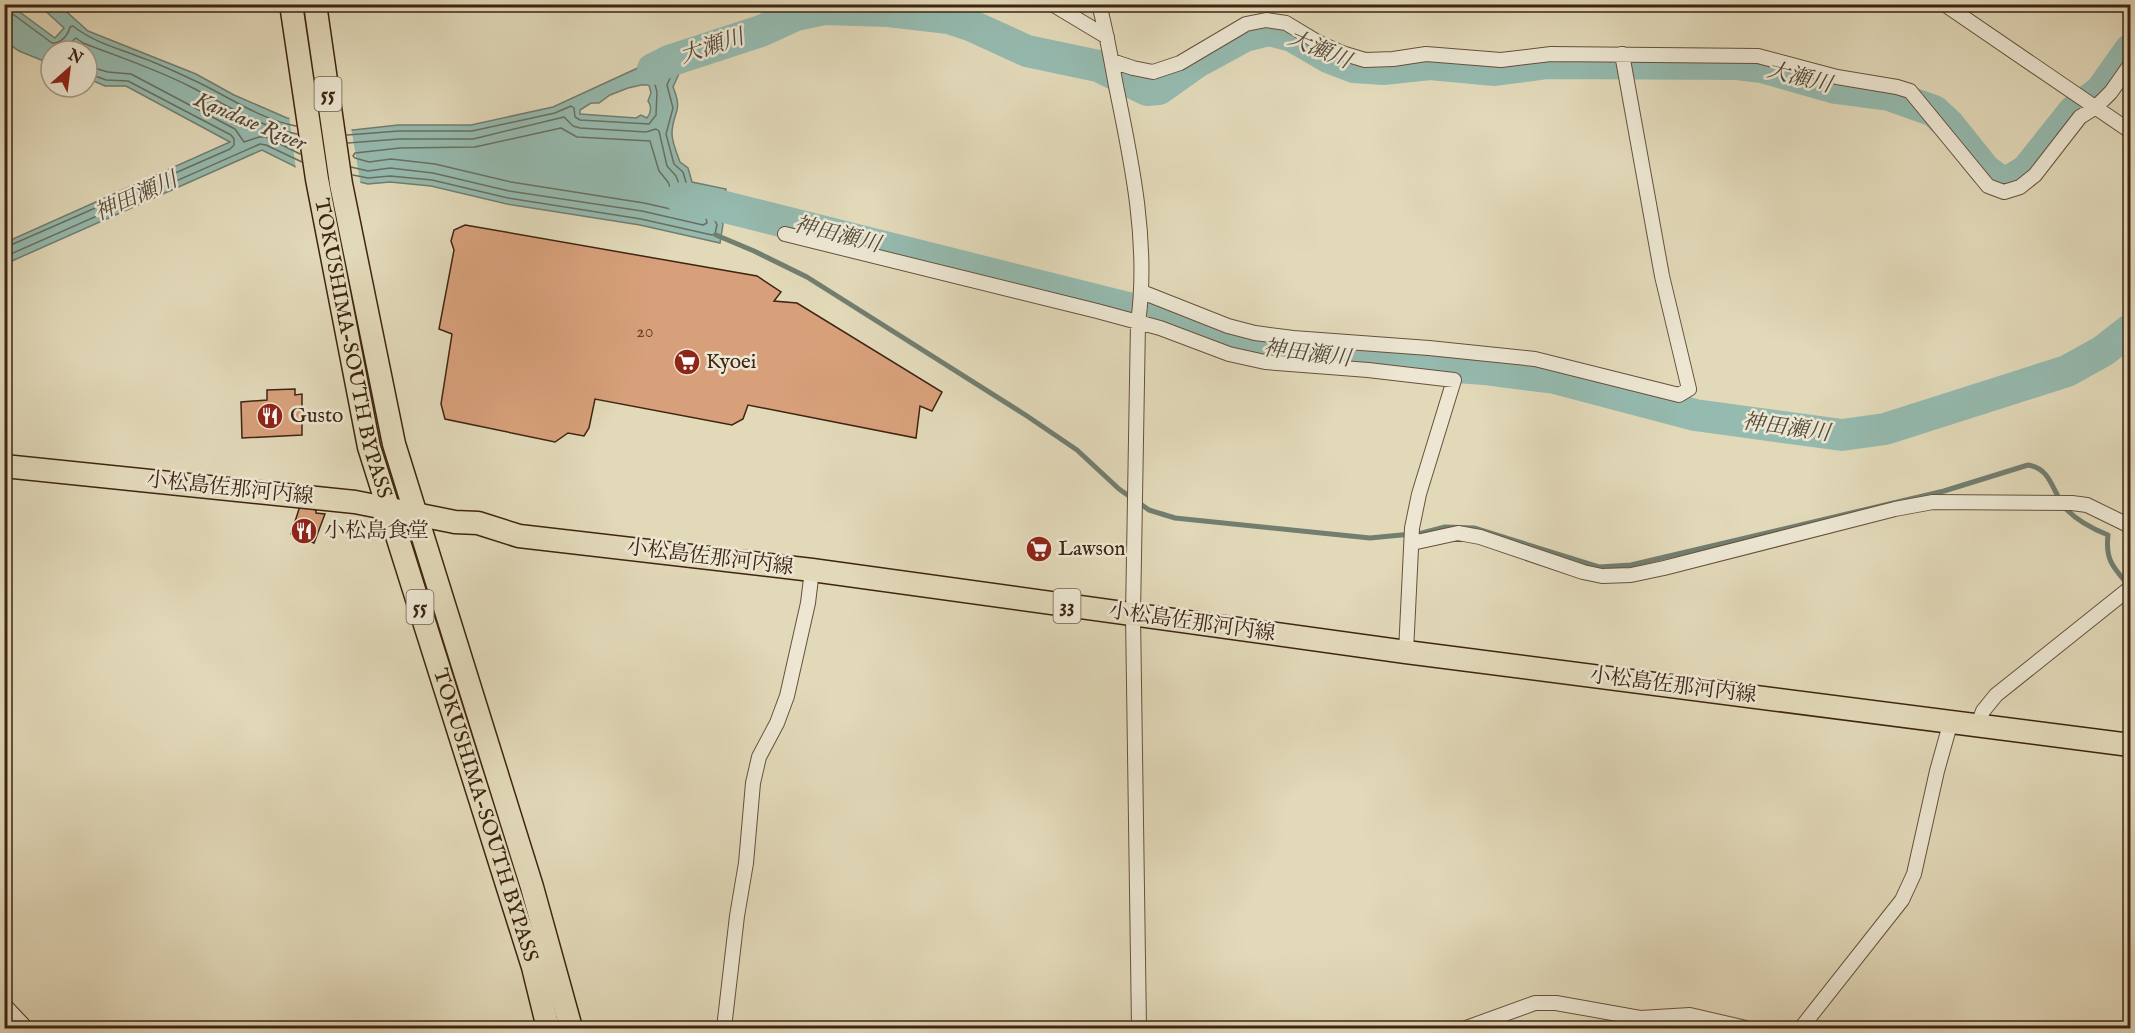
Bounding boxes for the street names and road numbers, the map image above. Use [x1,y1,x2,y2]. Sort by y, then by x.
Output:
road number: 55 [314,77,342,111]
street label: TOKUSHIMA-SOUTH BYPASS [308,196,398,502]
street label: 小松島佐那河内線 [145,467,315,511]
street label: 小松島佐那河内線 [625,534,795,582]
road number: 33 [1054,589,1080,623]
road number: 55 [406,590,434,624]
street label: 小松島佐那河内線 [1107,598,1277,648]
street label: 小松島佐那河内線 [1588,662,1758,710]
street label: TOKUSHIMA-SOUTH BYPASS [426,665,544,965]

